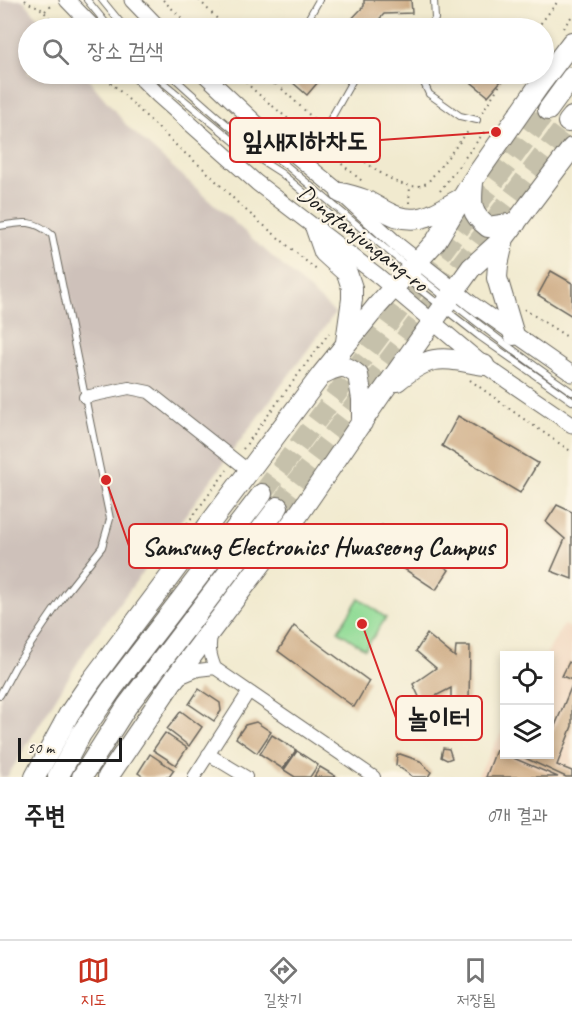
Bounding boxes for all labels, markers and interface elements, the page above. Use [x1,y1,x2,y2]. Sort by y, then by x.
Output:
search box [18,18,554,84]
icon: search [39,35,72,68]
text: 장소 검색 [87,37,163,65]
callout: 잎새지하차도 [230,118,380,162]
text: 잎새지하차도 [242,124,368,157]
street label: Dongtanjungang-ro [291,178,436,299]
callout: Samsung Electronics Hwaseong Campus [129,524,507,568]
text: Samsung Electronics Hwaseong Campus [142,530,497,563]
map controls [500,651,554,759]
button: locate [500,651,554,705]
callout: 놀이터 [396,696,482,740]
text: 놀이터 [408,702,470,735]
button: layers [500,705,554,759]
scale bar [18,735,122,762]
text: 50 m [27,738,54,758]
text: 주변 [24,799,66,832]
text: 0개 결과 [486,803,548,828]
tab: 지도 [77,954,110,1010]
tab: 길찾기 [264,954,302,1010]
tab: 저장됨 [456,954,495,1010]

